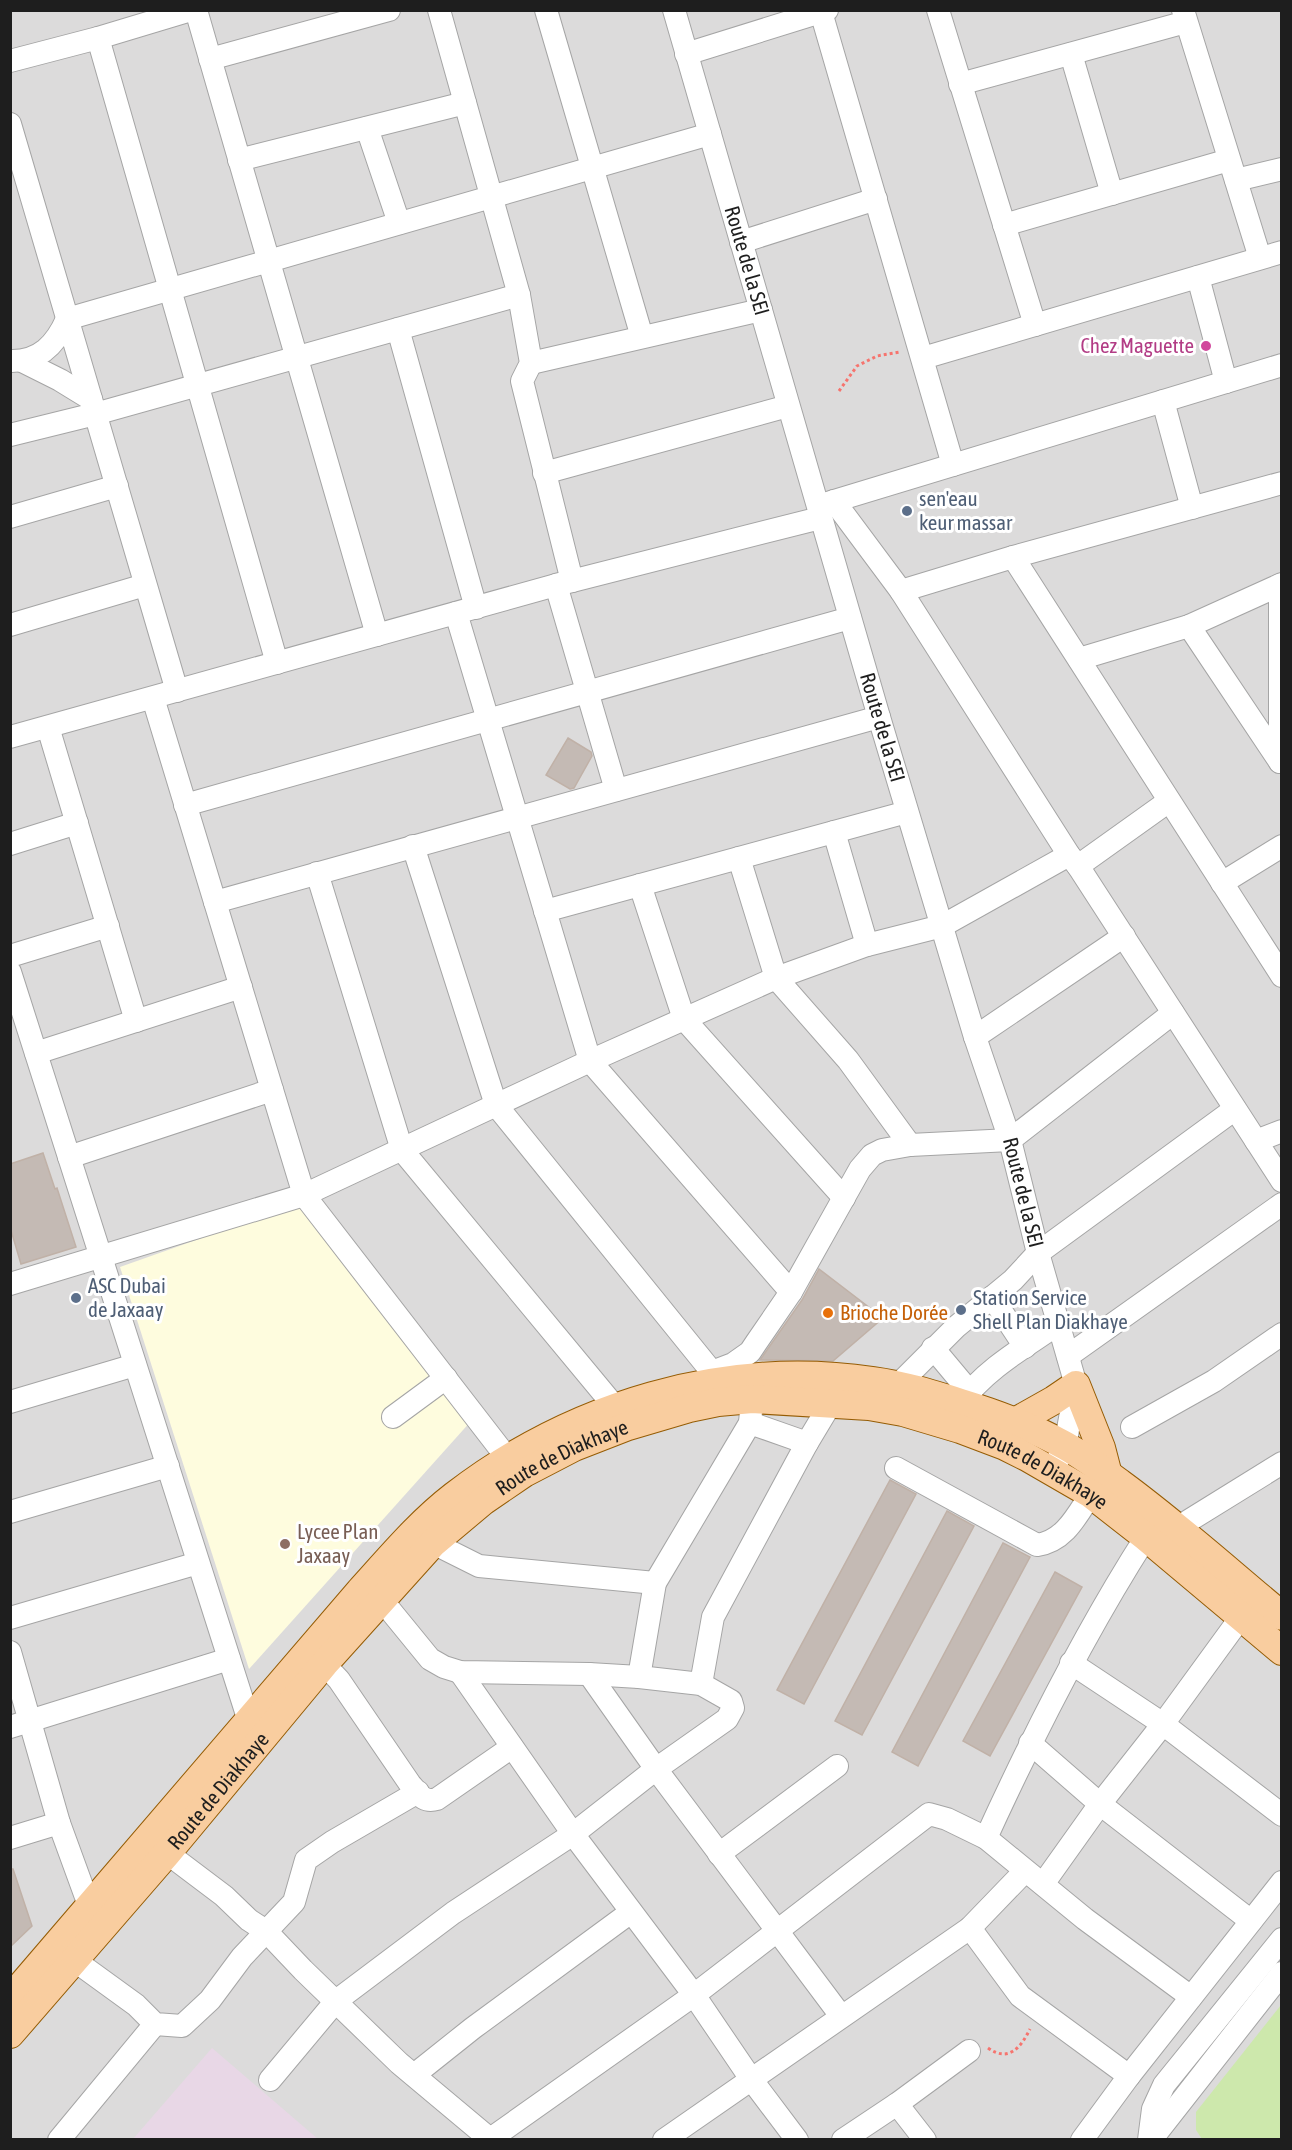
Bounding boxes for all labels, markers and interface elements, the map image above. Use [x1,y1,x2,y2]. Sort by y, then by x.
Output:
street label: Route de la SEI [720,203,775,318]
place label: Chez Maguette [1080,333,1194,357]
marker: Chez Maguette [1199,339,1213,353]
place label: sen'eau keur massar [919,486,1013,534]
marker: sen'eau keur massar [900,504,914,518]
street label: Route de la SEI [856,670,911,785]
street label: Route de la SEI [999,1135,1049,1250]
place label: ASC Dubai de Jaxaay [88,1273,166,1321]
place label: Station Service Shell Plan Diakhaye [973,1285,1128,1333]
marker: ASC Dubai de Jaxaay [69,1291,83,1305]
place label: Brioche Dorée [840,1300,948,1324]
marker: Station Service Shell Plan Diakhaye [954,1303,968,1317]
marker: Brioche Dorée [821,1306,835,1320]
street label: Route de Diakhaye [491,1414,631,1500]
street label: Route de Diakhaye [974,1424,1113,1514]
place label: Lycee Plan Jaxaay [297,1519,378,1567]
marker: Lycee Plan Jaxaay [278,1537,292,1551]
street label: Route de Diakhaye [162,1727,273,1854]

